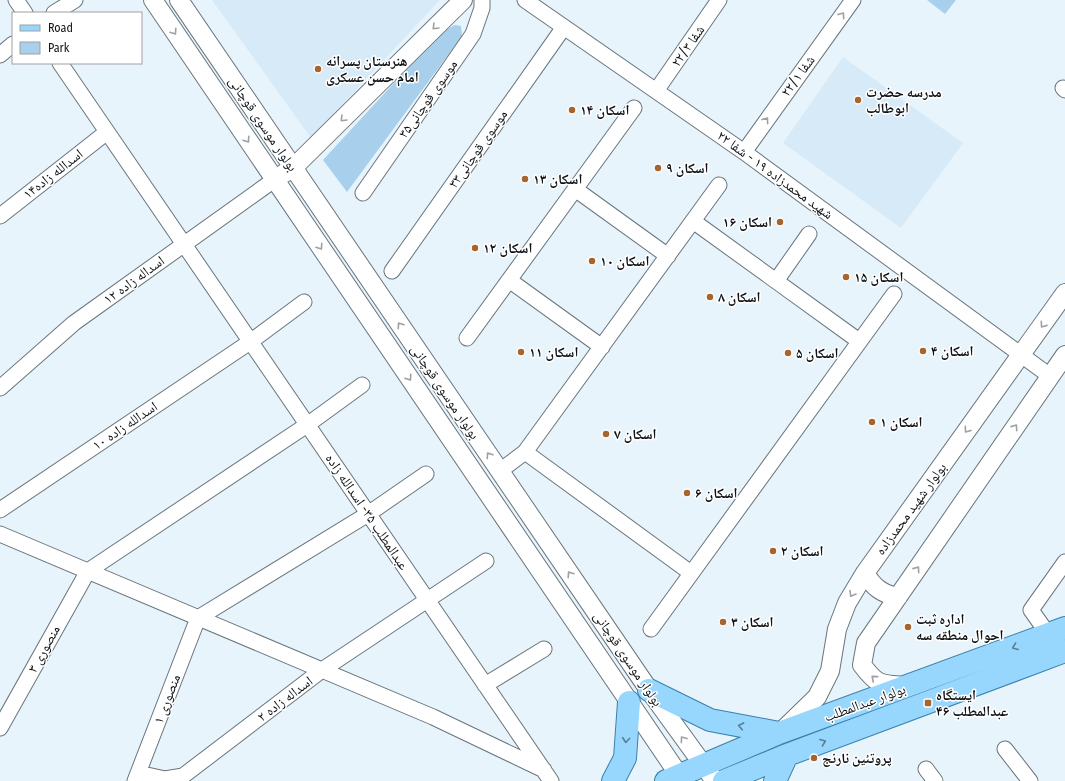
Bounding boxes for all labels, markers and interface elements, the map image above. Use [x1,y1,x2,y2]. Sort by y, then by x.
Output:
legend [12,12,142,64]
one-way arrow [837,12,844,19]
text: Road [48,21,73,35]
street label: شفا ۲۲/۳ [668,22,708,70]
one-way arrow [432,23,440,30]
one-way arrow [170,28,177,35]
text: Park [48,41,70,55]
street label: ۲۲/۱ شفا [777,52,819,100]
place label: هنرستان پسرانه امام حسن عسکری [326,53,419,87]
street label: موسوی قوچانی۳۵ [395,57,461,141]
marker: هنرستان پسرانه امام حسن عسکری [313,64,323,74]
street label: بولوار موسوی قوچانی [225,73,301,175]
place label: مدرسه حضرت ابوطالب [866,84,942,117]
marker: مدرسه حضرت ابوطالب [853,95,863,105]
place label: اسکان ۱۴ [580,102,629,119]
marker: اسکان ۱۴ [567,105,577,115]
street label: موسوی قوچانی۳۳ [445,107,511,191]
one-way arrow [340,114,347,122]
one-way arrow [761,117,769,124]
street label: شهید محمدزاده ۱۹ - شفا ۲۲ [714,127,836,223]
one-way arrow [242,136,250,143]
street label: اسدالله زاده۱۴ [20,145,86,203]
place label: اسکان ۹ [666,160,709,177]
marker: اسکان ۹ [653,163,663,173]
place label: اسکان ۱۳ [533,171,582,188]
marker: اسکان ۱۳ [520,174,530,184]
place label: اسکان ۱۶ [723,214,772,231]
marker: اسکان ۱۶ [775,217,785,227]
place label: اسکان ۱۲ [483,240,532,257]
one-way arrow [315,243,322,250]
marker: اسکان ۱۲ [470,243,480,253]
street label: اسداله زاده ۱۲ [100,252,168,308]
place label: اسکان ۱۰ [600,253,649,270]
marker: اسکان ۱۰ [587,256,597,266]
place label: اسکان ۱۵ [854,269,903,286]
marker: اسکان ۱۵ [841,272,851,282]
place label: اسکان ۸ [718,289,761,306]
marker: اسکان ۸ [705,292,715,302]
one-way arrow [1041,320,1048,327]
one-way arrow [398,322,405,329]
street label: بولوار موسوی قوچانی [407,341,483,443]
place label: اسکان ۴ [931,343,974,360]
place label: اسکان ۱۱ [529,344,578,361]
place label: اسکان ۵ [796,345,839,362]
marker: اسکان ۴ [918,346,928,356]
marker: اسکان ۱۱ [516,347,526,357]
marker: اسکان ۵ [783,348,793,358]
one-way arrow [404,374,412,381]
street label: اسدالله زاده ۱۰ [89,398,161,454]
place label: اسکان ۱ [880,414,923,431]
marker: اسکان ۱ [867,417,877,427]
one-way arrow [1010,425,1017,432]
place label: اسکان ۷ [614,426,657,443]
one-way arrow [965,426,972,433]
marker: اسکان ۷ [601,429,611,439]
street label: عبدالمطلب ۳۵- اسدالله زاده [322,451,412,573]
one-way arrow [486,452,494,459]
street label: بولوار شهید محمدزاده [872,459,950,558]
place label: اسکان ۶ [695,485,738,502]
marker: اسکان ۶ [682,488,692,498]
place label: اسکان ۲ [781,543,824,560]
marker: اسکان ۲ [768,546,778,556]
one-way arrow [913,566,920,573]
one-way arrow [567,571,575,578]
one-way arrow [850,590,857,597]
street label: بولوار موسوی قوچانی [590,608,666,710]
place label: اداره ثبت احوال منطقه سه [916,611,1003,644]
place label: اسکان ۳ [731,614,774,631]
marker: اسکان ۳ [718,617,728,627]
street label: منصوری ۳ [24,622,64,676]
marker: اداره ثبت احوال منطقه سه [903,622,913,632]
one-way arrow [1012,642,1019,650]
street label: منصوری ۱ [150,672,184,726]
street label: اسداله زاده ۲ [254,673,316,725]
one-way arrow [871,676,879,683]
street label: بولوار عبدالمطلب [822,680,908,726]
place label: ایستگاه عبدالمطلب ۴۶ [936,687,1008,720]
marker: ایستگاه عبدالمطلب ۴۶ [923,698,933,708]
one-way arrow [738,722,744,730]
one-way arrow [681,736,688,743]
one-way arrow [622,737,631,743]
one-way arrow [820,738,827,746]
place label: پروتئین نارنج [822,750,892,767]
marker: پروتئین نارنج [809,753,819,763]

